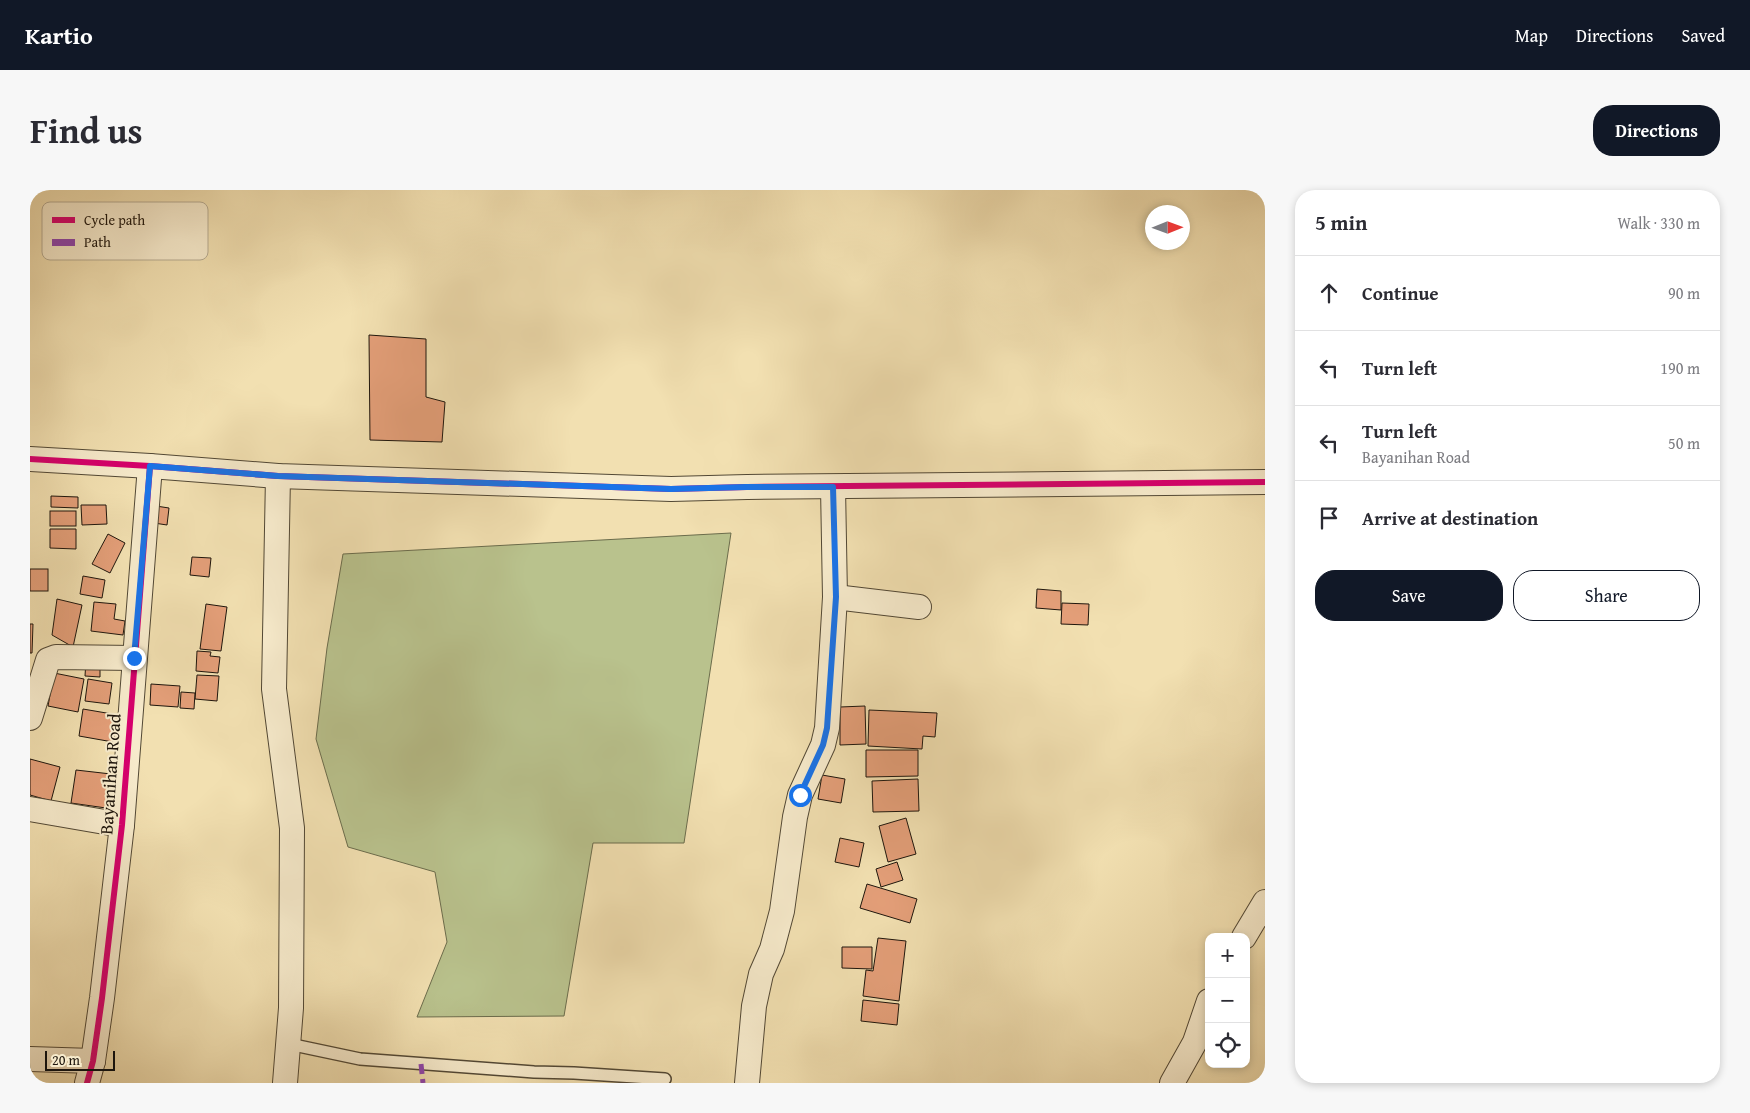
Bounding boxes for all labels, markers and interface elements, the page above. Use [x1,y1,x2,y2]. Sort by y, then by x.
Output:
text: Kartio [25,18,93,53]
text: Map [1515,22,1548,49]
text: Directions [1576,22,1653,49]
text: Saved [1681,22,1725,49]
text: Find us [30,105,143,156]
button: Directions [1593,105,1720,156]
legend [42,202,208,260]
north arrow [1145,205,1190,250]
text: 5 min [1315,207,1367,238]
text: Cycle path [84,210,145,230]
text: Walk · 330 m [1617,211,1700,235]
text: Path [84,232,111,252]
icon: ahead [1315,279,1343,307]
text: Continue [1362,279,1439,307]
text: 90 m [1668,281,1700,305]
icon: left [1315,354,1343,382]
text: Turn left [1362,354,1437,382]
text: 190 m [1660,356,1700,380]
text: Turn left [1362,417,1437,445]
icon: left [1315,429,1343,457]
text: 50 m [1668,431,1700,455]
text: Bayanihan Road [1362,445,1470,469]
icon: arrive [1315,504,1343,532]
text: Arrive at destination [1362,504,1538,532]
button: Save [1315,570,1503,621]
button: Share [1513,570,1700,621]
route end [123,647,146,670]
street label: Bayanihan Road [92,712,128,836]
route start [789,784,812,807]
map controls [1205,933,1250,1068]
button: + [1205,933,1250,978]
button: − [1205,978,1250,1023]
button: locate [1205,1023,1250,1068]
scale bar [45,1048,115,1071]
text: 20 m [52,1050,80,1070]

